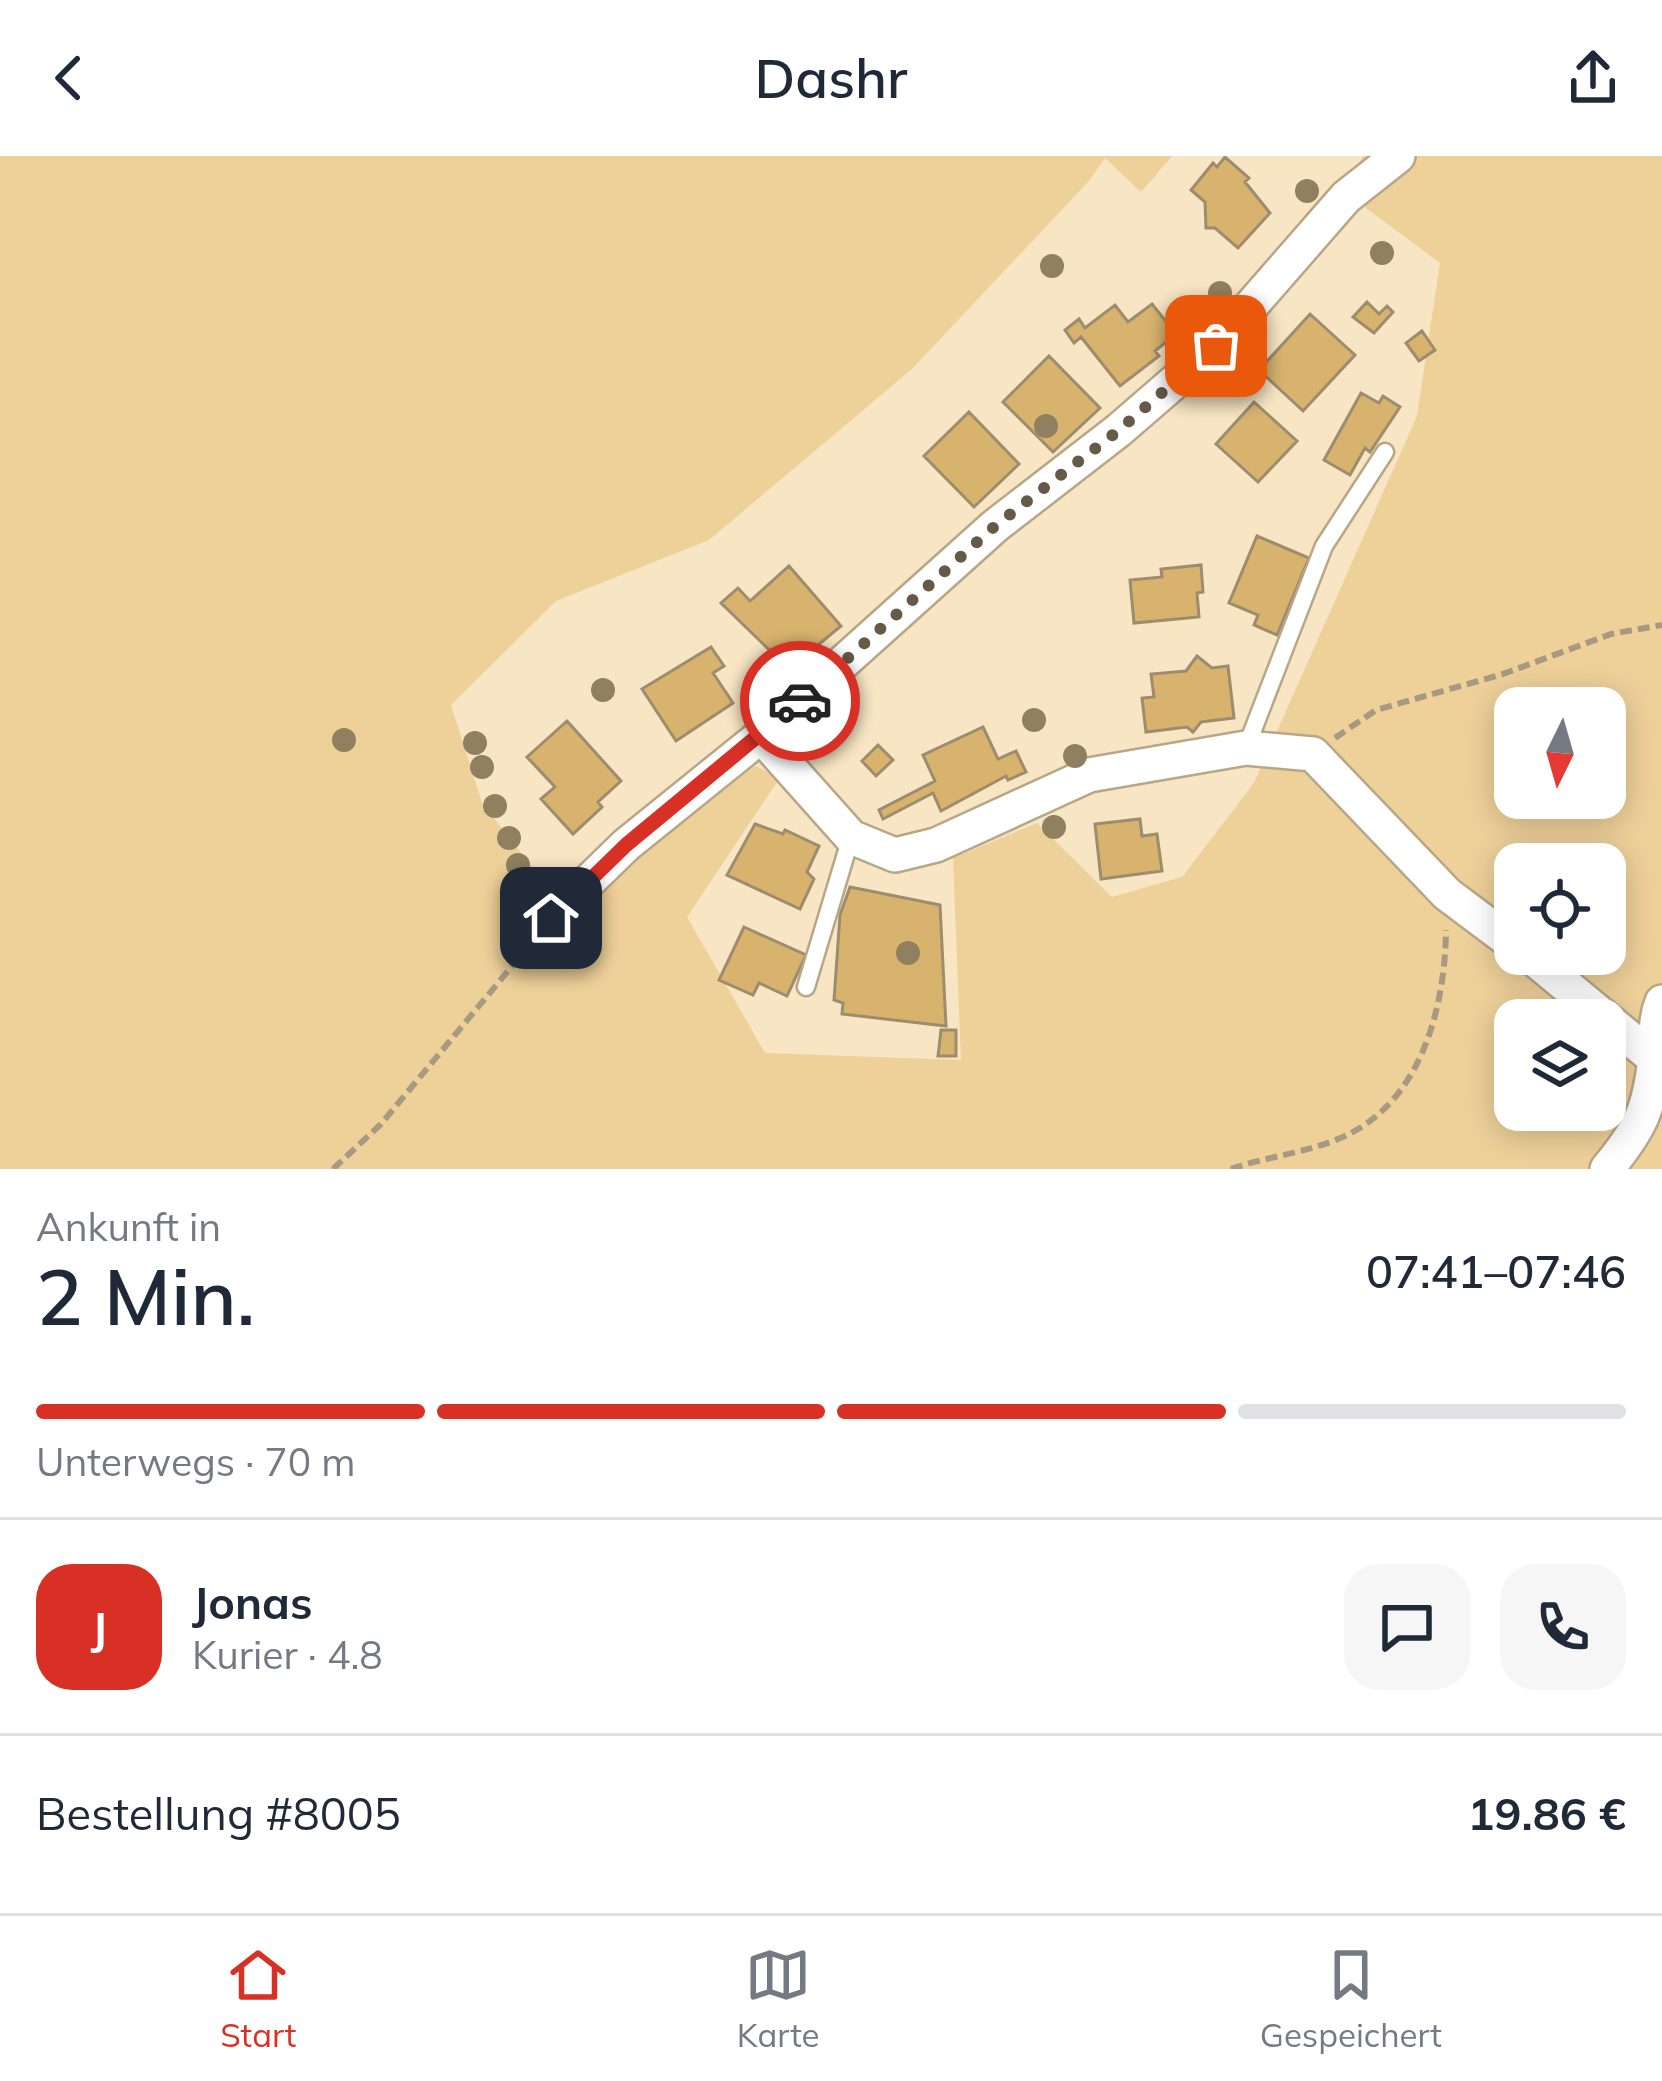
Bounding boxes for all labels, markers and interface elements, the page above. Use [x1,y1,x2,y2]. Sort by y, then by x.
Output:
text: Dashr [755,44,907,112]
icon: back [36,45,102,111]
icon: share [1560,45,1626,111]
pin [1165,295,1267,397]
icon: bag [1183,313,1249,379]
courier [740,641,860,761]
icon: car [767,668,833,734]
north arrow [1494,687,1626,819]
map controls [1494,687,1626,1131]
button: locate [1494,843,1626,975]
pin [500,867,602,969]
icon: home [518,885,584,951]
button: layers [1494,999,1626,1131]
text: Ankunft in [36,1202,221,1251]
text: 07:41–07:46 [1366,1243,1626,1299]
text: 2 Min. [36,1247,255,1345]
text: Unterwegs · 70 m [36,1437,356,1486]
button: chat [1344,1564,1470,1690]
button: phone [1500,1564,1626,1690]
text: Jonas [192,1574,313,1630]
text: J [91,1599,107,1655]
text: Kurier · 4.8 [192,1630,383,1679]
text: Bestellung #8005 [36,1785,401,1841]
text: 19.86 € [1468,1785,1626,1841]
tab: Start [220,1942,296,2055]
tab: Karte [737,1942,820,2055]
tab: Gespeichert [1260,1942,1442,2055]

